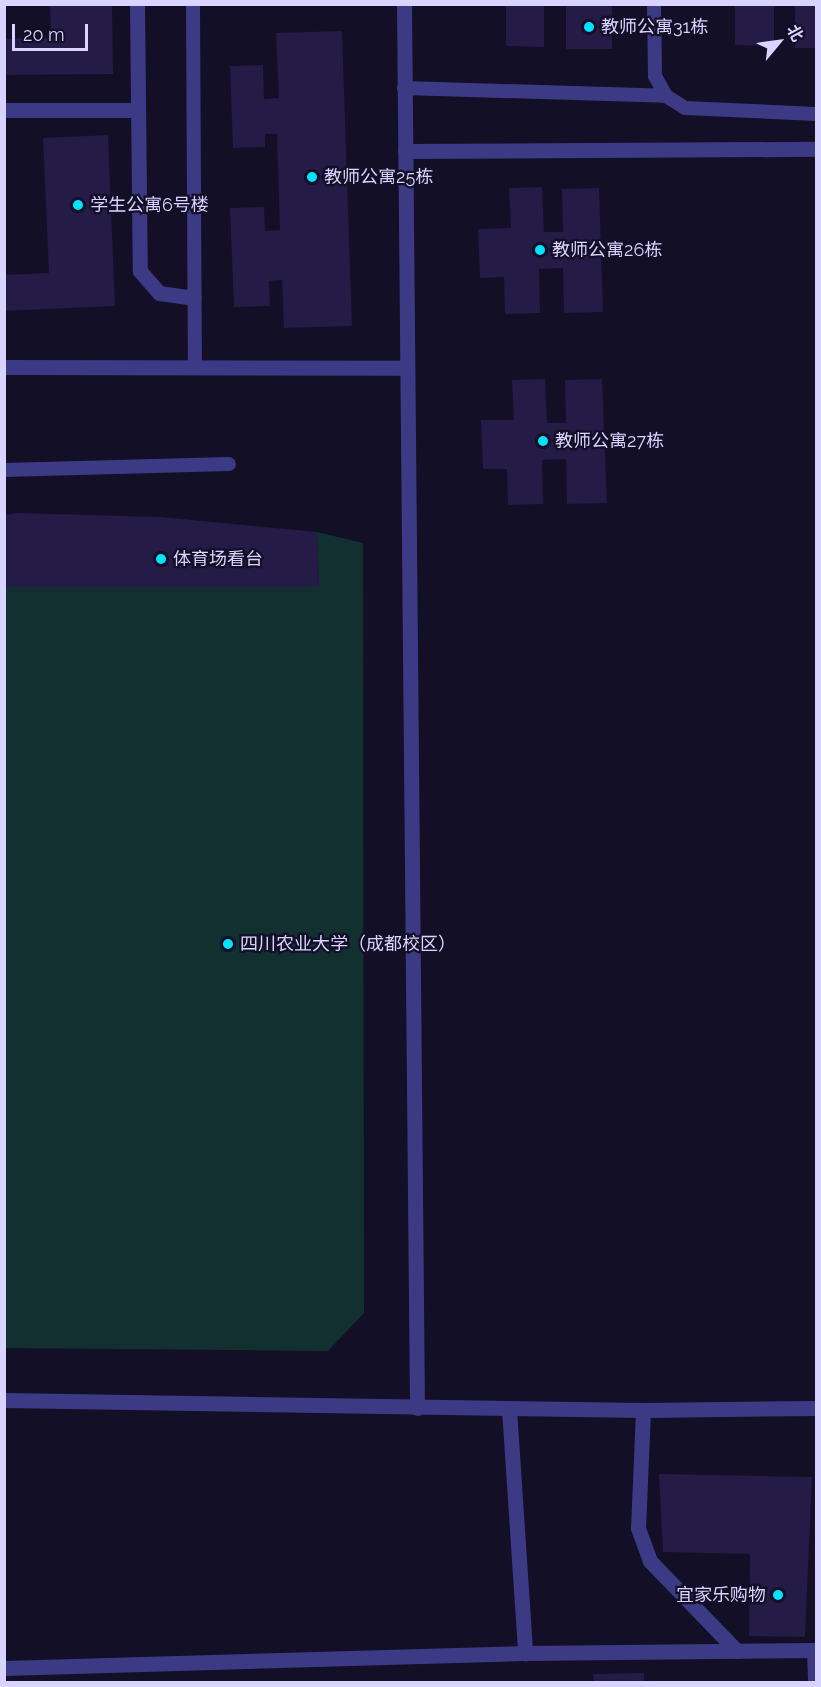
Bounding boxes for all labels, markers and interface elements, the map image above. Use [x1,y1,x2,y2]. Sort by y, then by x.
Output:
scale bar [15,12,92,50]
north arrow [749,12,809,72]
place label: 教师公寓31栋 [601,16,708,38]
marker: 教师公寓31栋 [582,20,596,34]
text: 北 [783,21,807,45]
text: 20 m [23,24,65,45]
place label: 教师公寓25栋 [324,166,433,188]
marker: 教师公寓25栋 [305,170,319,184]
place label: 学生公寓6号楼 [90,194,209,216]
marker: 学生公寓6号楼 [71,198,85,212]
place label: 教师公寓26栋 [552,239,662,261]
marker: 教师公寓26栋 [533,243,547,257]
place label: 教师公寓27栋 [555,430,664,452]
marker: 教师公寓27栋 [536,434,550,448]
place label: 体育场看台 [173,548,263,570]
marker: 体育场看台 [154,552,168,566]
place label: 四川农业大学（成都校区） [240,933,456,955]
marker: 四川农业大学（成都校区） [221,937,235,951]
place label: 宜家乐购物 [676,1584,766,1606]
marker: 宜家乐购物 [771,1588,785,1602]

